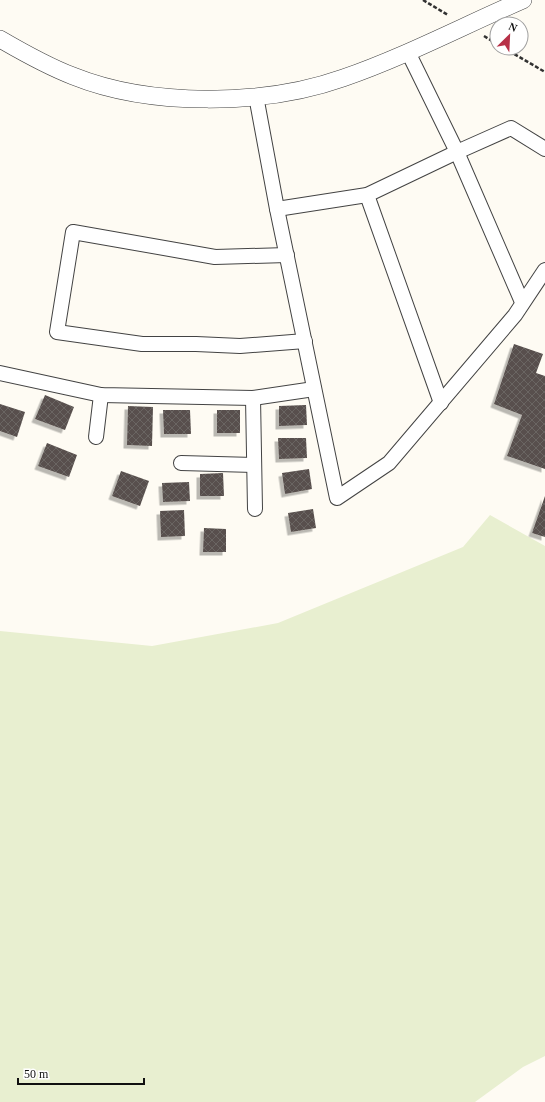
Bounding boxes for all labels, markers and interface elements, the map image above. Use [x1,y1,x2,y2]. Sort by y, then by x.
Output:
north arrow [489,16,529,56]
text: N [507,20,519,34]
scale bar [18,1060,144,1086]
text: 50 m [24,1067,49,1081]

